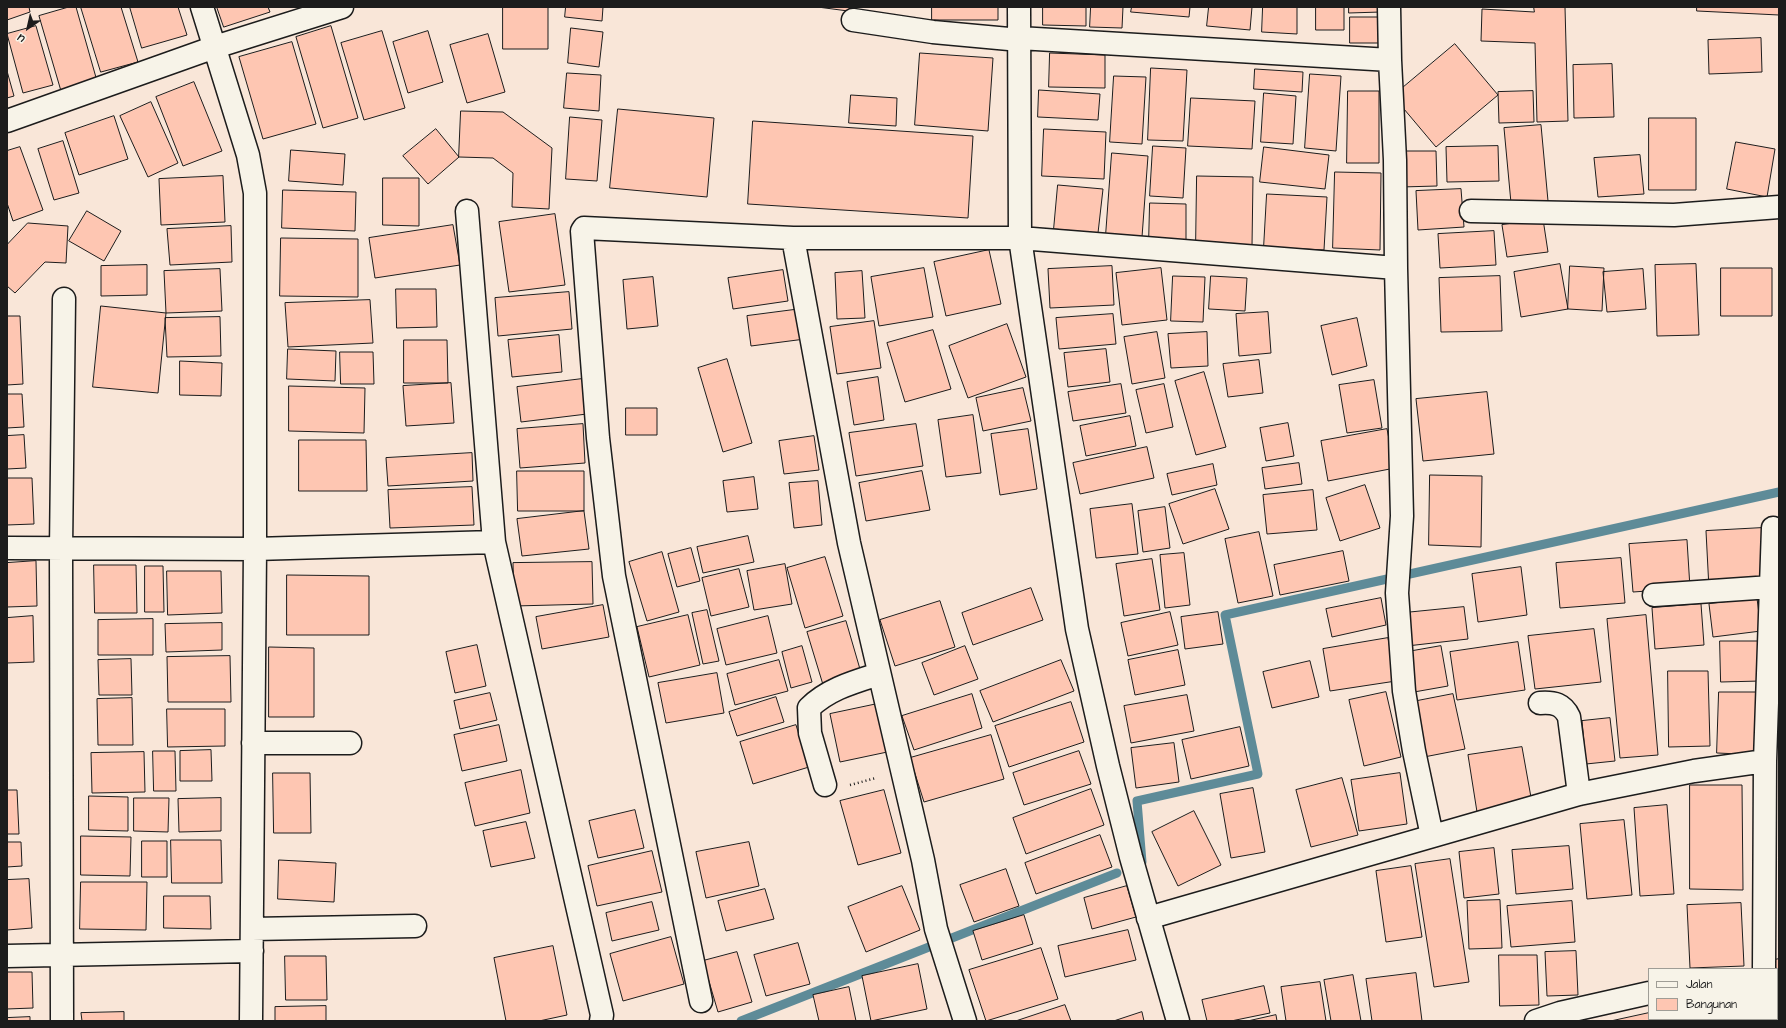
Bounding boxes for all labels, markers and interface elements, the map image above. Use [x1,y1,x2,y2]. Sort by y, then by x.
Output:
north arrow [8,8,48,48]
text: U [14,30,28,46]
legend [1648,968,1778,1020]
text: Jalan [1686,976,1712,993]
text: Bangunan [1686,996,1737,1013]

